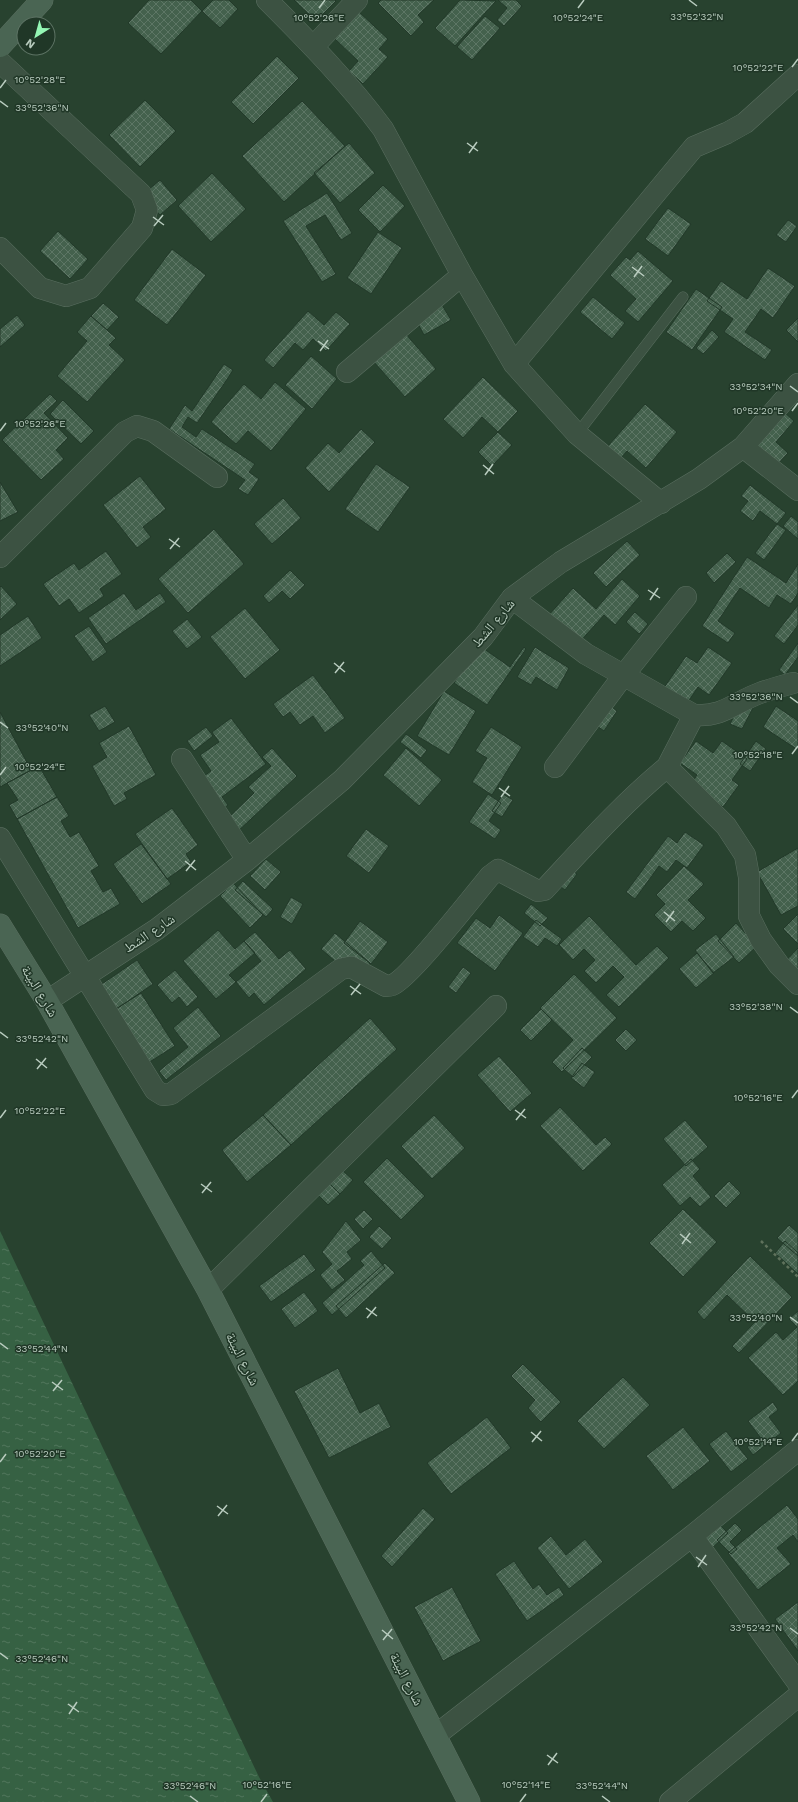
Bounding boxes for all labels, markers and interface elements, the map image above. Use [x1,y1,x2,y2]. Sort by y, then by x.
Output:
text: 33°52'32"N [670,11,724,22]
text: 10°52'26"E [293,12,345,23]
text: 10°52'24"E [553,12,603,23]
north arrow [16,16,56,56]
text: N [23,36,37,51]
text: 10°52'22"E [733,62,783,73]
text: 10°52'28"E [14,74,66,85]
text: 33°52'36"N [15,102,69,113]
text: 33°52'34"N [729,381,783,392]
text: 10°52'20"E [732,405,784,416]
text: 10°52'26"E [14,418,66,429]
street label: شارع الشط [468,596,519,652]
text: 33°52'36"N [729,691,783,702]
text: 33°52'40"N [15,722,69,733]
text: 10°52'18"E [733,749,783,760]
text: 10°52'24"E [15,761,65,772]
street label: شارع الشط [121,910,179,957]
street label: شارع البيئة [17,962,62,1021]
text: 33°52'38"N [729,1001,783,1012]
text: 33°52'42"N [16,1033,68,1044]
text: 10°52'16"E [733,1092,783,1103]
text: 10°52'22"E [15,1105,65,1116]
text: 33°52'40"N [729,1312,783,1323]
street label: شارع البيئة [221,1330,263,1389]
text: 33°52'44"N [16,1343,68,1354]
text: 10°52'14"E [734,1436,782,1447]
text: 10°52'20"E [14,1448,66,1459]
text: 33°52'42"N [730,1622,782,1633]
street label: شارع البيئة [385,1650,427,1709]
text: 33°52'46"N [16,1653,68,1664]
text: 10°52'16"E [242,1779,292,1790]
text: 10°52'14"E [502,1779,550,1790]
text: 33°52'46"N [164,1780,216,1791]
text: 33°52'44"N [576,1780,628,1791]

